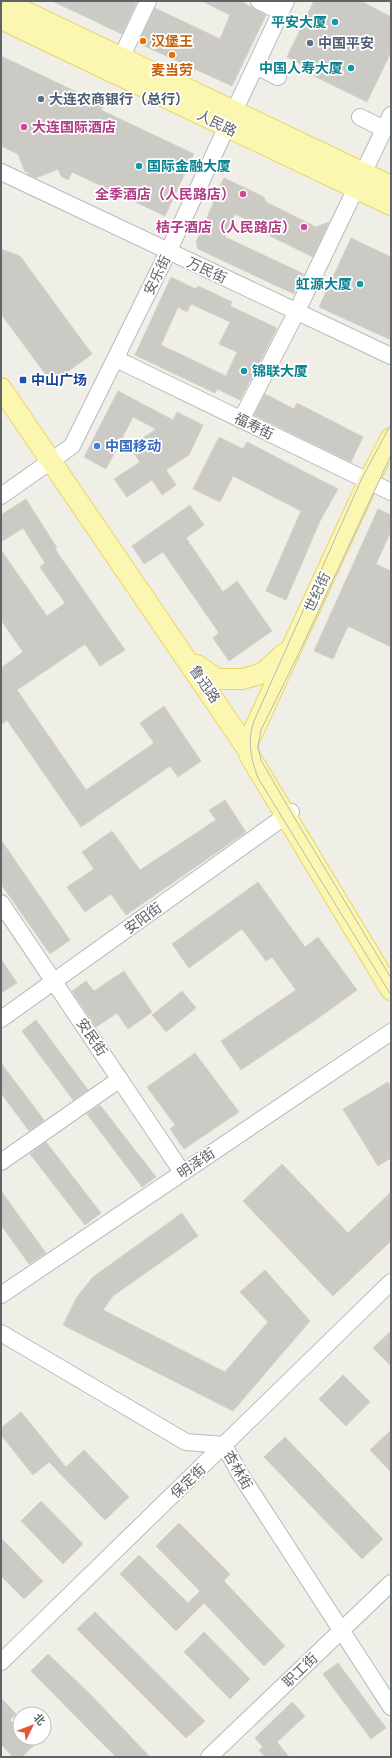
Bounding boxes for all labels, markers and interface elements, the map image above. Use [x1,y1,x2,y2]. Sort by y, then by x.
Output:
place label: 平安大厦 [271,12,327,32]
marker: 平安大厦 [330,17,340,27]
place label: 汉堡王 [151,31,193,51]
place label: 中国平安 [318,33,374,53]
marker: 汉堡王 [138,36,148,46]
marker: 中国平安 [305,38,315,48]
marker: 麦当劳 [167,50,177,60]
place label: 中国人寿大厦 [259,58,343,78]
place label: 麦当劳 [151,60,193,80]
marker: 中国人寿大厦 [346,63,356,73]
place label: 大连农商银行（总行） [49,89,189,109]
marker: 大连农商银行（总行） [36,94,46,104]
street label: 人民路 [194,105,240,141]
place label: 大连国际酒店 [32,117,116,137]
marker: 大连国际酒店 [19,122,29,132]
place label: 国际金融大厦 [147,156,231,176]
marker: 国际金融大厦 [134,161,144,171]
place label: 全季酒店（人民路店） [95,184,235,204]
marker: 全季酒店（人民路店） [238,189,248,199]
place label: 桔子酒店（人民路店） [156,217,296,237]
marker: 桔子酒店（人民路店） [299,222,309,232]
street label: 安乐街 [139,252,175,298]
street label: 万民街 [184,252,230,288]
place label: 虹源大厦 [296,274,352,294]
marker: 虹源大厦 [355,279,365,289]
place label: 锦联大厦 [252,361,308,381]
marker: 锦联大厦 [239,366,249,376]
place label: 中山广场 [31,370,87,390]
marker: 中山广场 [18,375,28,385]
street label: 福寿街 [231,408,277,444]
place label: 中国移动 [105,436,161,456]
marker: 中国移动 [92,441,102,451]
street label: 世纪街 [299,569,335,615]
street label: 鲁迅路 [185,661,225,707]
street label: 安阳街 [120,898,166,938]
street label: 安民街 [72,1014,112,1060]
street label: 明泽街 [173,1143,219,1183]
street label: 杏林街 [219,1447,257,1493]
street label: 保定街 [166,1459,210,1503]
street label: 职工街 [278,1648,322,1692]
north arrow [12,1706,52,1746]
text: 北 [30,1710,49,1729]

